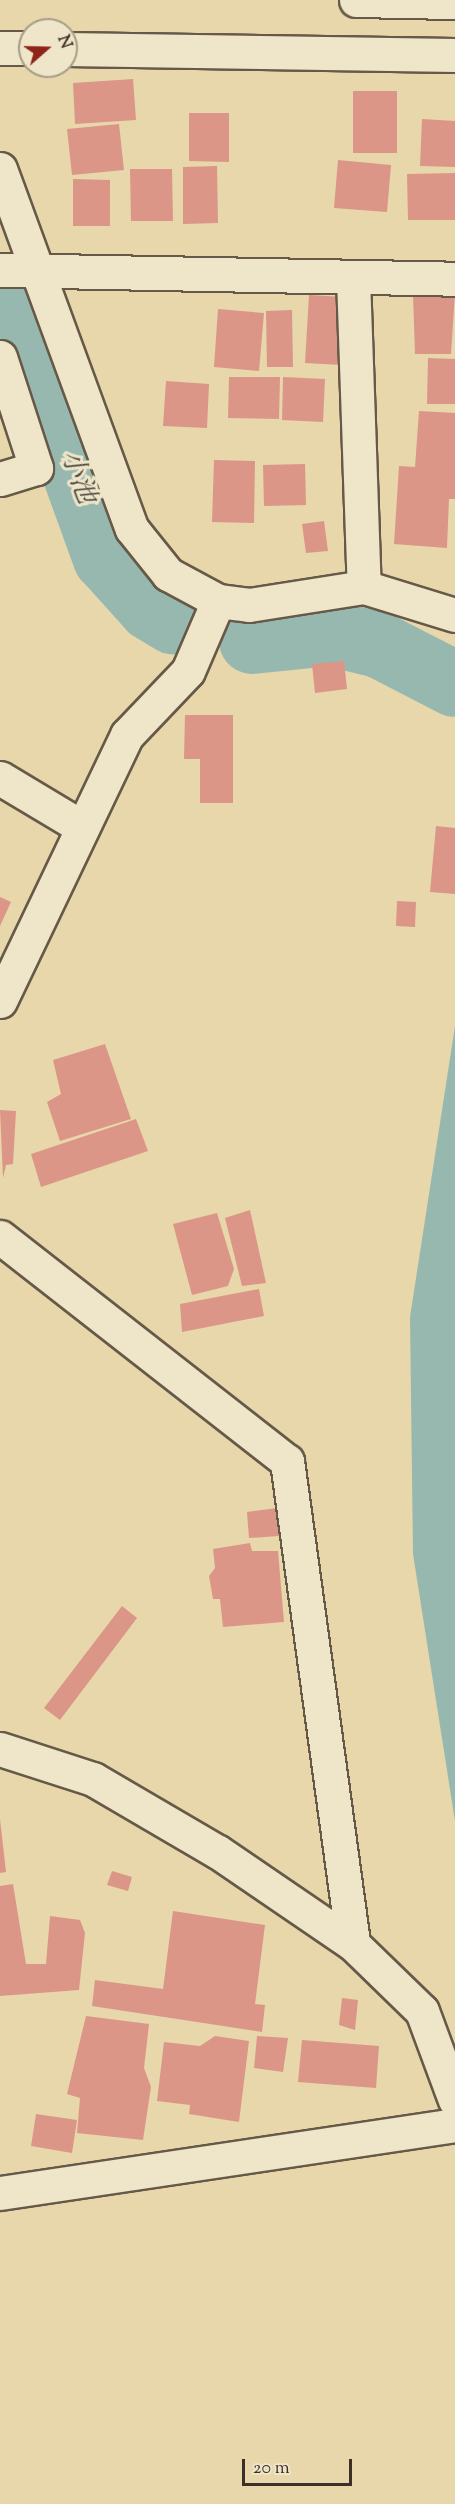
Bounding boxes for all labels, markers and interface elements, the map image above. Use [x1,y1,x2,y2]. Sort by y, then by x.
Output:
north arrow [18,18,78,78]
text: N [51,32,76,52]
water label: 小池 [53,446,101,508]
scale bar [245,2447,354,2485]
text: 20 m [253,2456,290,2482]

